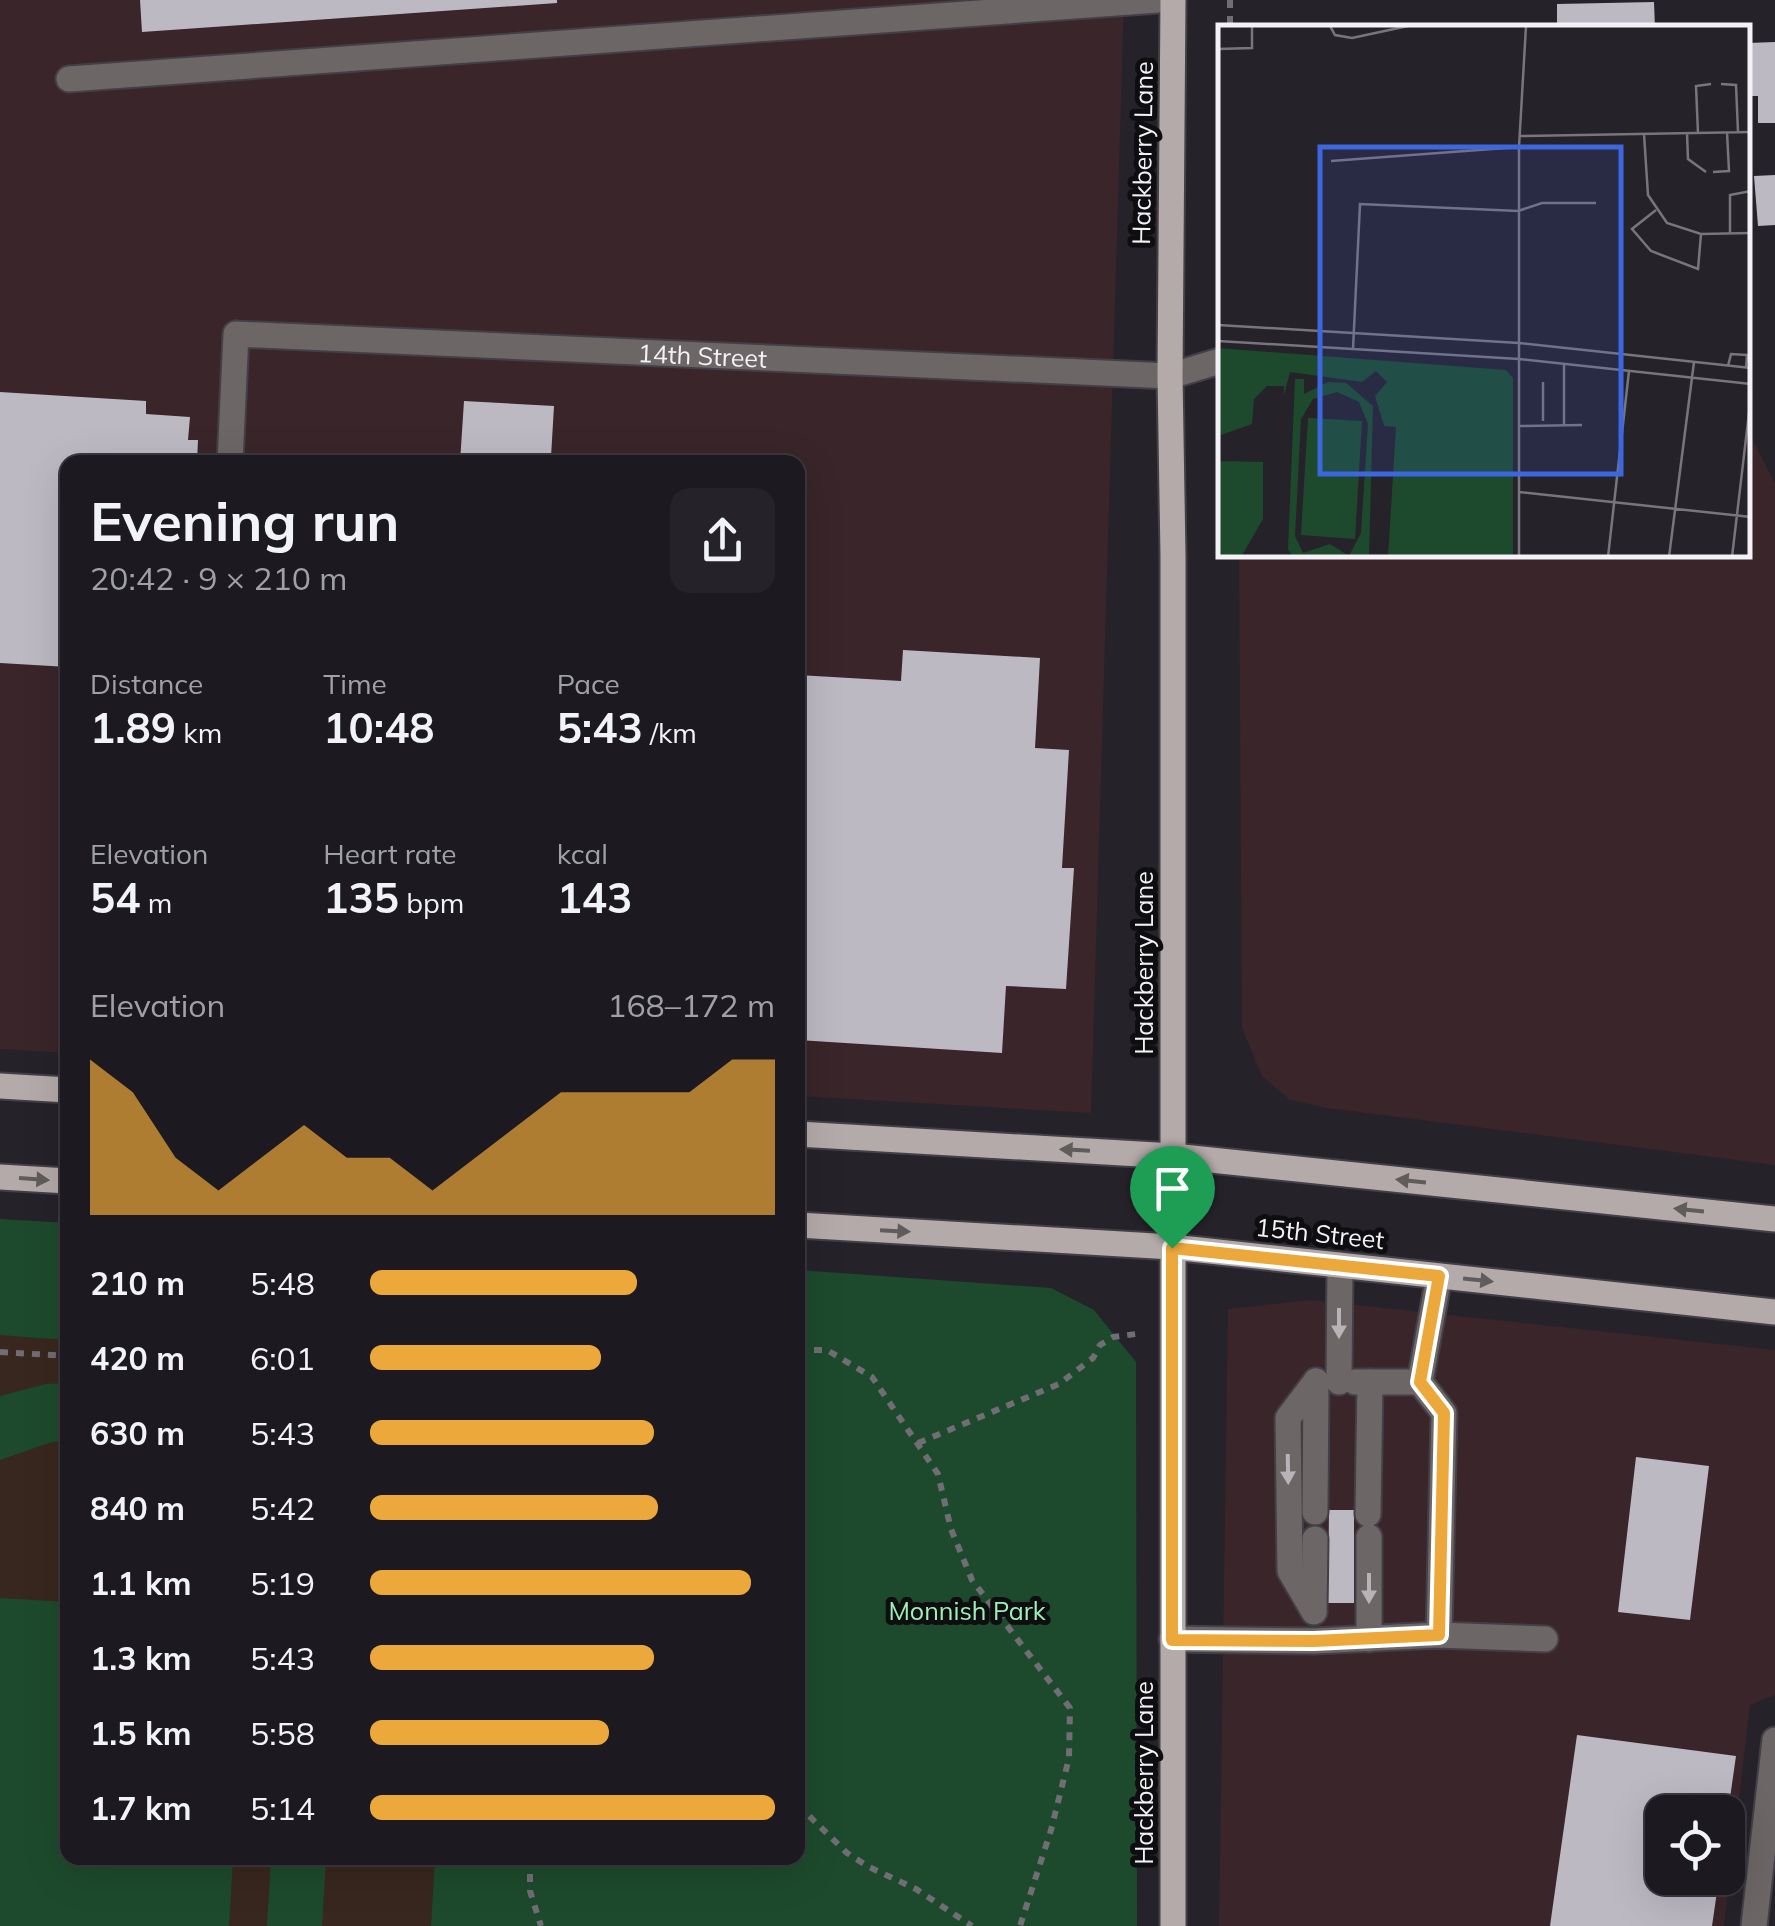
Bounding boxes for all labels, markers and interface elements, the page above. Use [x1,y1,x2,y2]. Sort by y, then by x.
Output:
inset map [1218,25,1750,558]
street label: Hackberry Lane [1125,61,1159,245]
street label: 14th Street [637,337,768,373]
text: Evening run [90,486,399,555]
button: share [670,488,775,593]
text: 20:42 · 9 × 210 m [90,558,347,598]
text: Distance [90,666,203,701]
text: Time [323,666,387,701]
text: Pace [557,666,620,701]
text: 1.89 [90,701,176,754]
text: 10:48 [323,701,435,754]
text: 5:43 [557,701,643,754]
text: km [176,715,222,750]
text: /km [643,715,697,750]
text: Elevation [90,836,208,871]
text: Heart rate [323,836,457,871]
text: kcal [557,836,608,871]
text: 54 [90,871,140,924]
text: 135 [323,871,399,924]
text: 143 [557,871,632,924]
street label: Hackberry Lane [1128,871,1159,1055]
text: m [140,885,172,920]
text: bpm [399,885,464,920]
text: Elevation [90,985,225,1025]
text: 168–172 m [607,985,775,1025]
one-way arrow [1059,1142,1091,1158]
pin [1130,1146,1215,1249]
icon: arrive [1145,1161,1200,1216]
one-way arrow [18,1171,50,1187]
one-way arrow [1394,1173,1426,1189]
one-way arrow [1673,1202,1705,1218]
street label: 15th Street [1254,1211,1386,1255]
one-way arrow [879,1223,911,1239]
text: 210 m [90,1263,185,1303]
text: 5:48 [250,1263,315,1303]
one-way arrow [1463,1272,1494,1288]
one-way arrow [1331,1308,1347,1340]
text: 420 m [90,1338,185,1378]
text: 6:01 [250,1338,315,1378]
text: 630 m [90,1413,185,1453]
text: 5:43 [250,1413,315,1453]
one-way arrow [1281,1454,1297,1486]
text: 840 m [90,1488,185,1528]
text: 5:42 [250,1488,315,1528]
text: 1.1 km [90,1563,192,1603]
text: 5:19 [250,1563,315,1603]
one-way arrow [1361,1573,1377,1605]
park label: Monnish Park [888,1595,1047,1626]
text: 1.3 km [90,1638,192,1678]
text: 5:43 [250,1638,315,1678]
street label: Hackberry Lane [1128,1681,1159,1865]
text: 1.5 km [90,1713,192,1753]
text: 5:58 [250,1713,315,1753]
text: 1.7 km [90,1788,192,1828]
text: 5:14 [250,1788,315,1828]
map controls [1645,1795,1745,1895]
button: locate [1645,1795,1745,1895]

